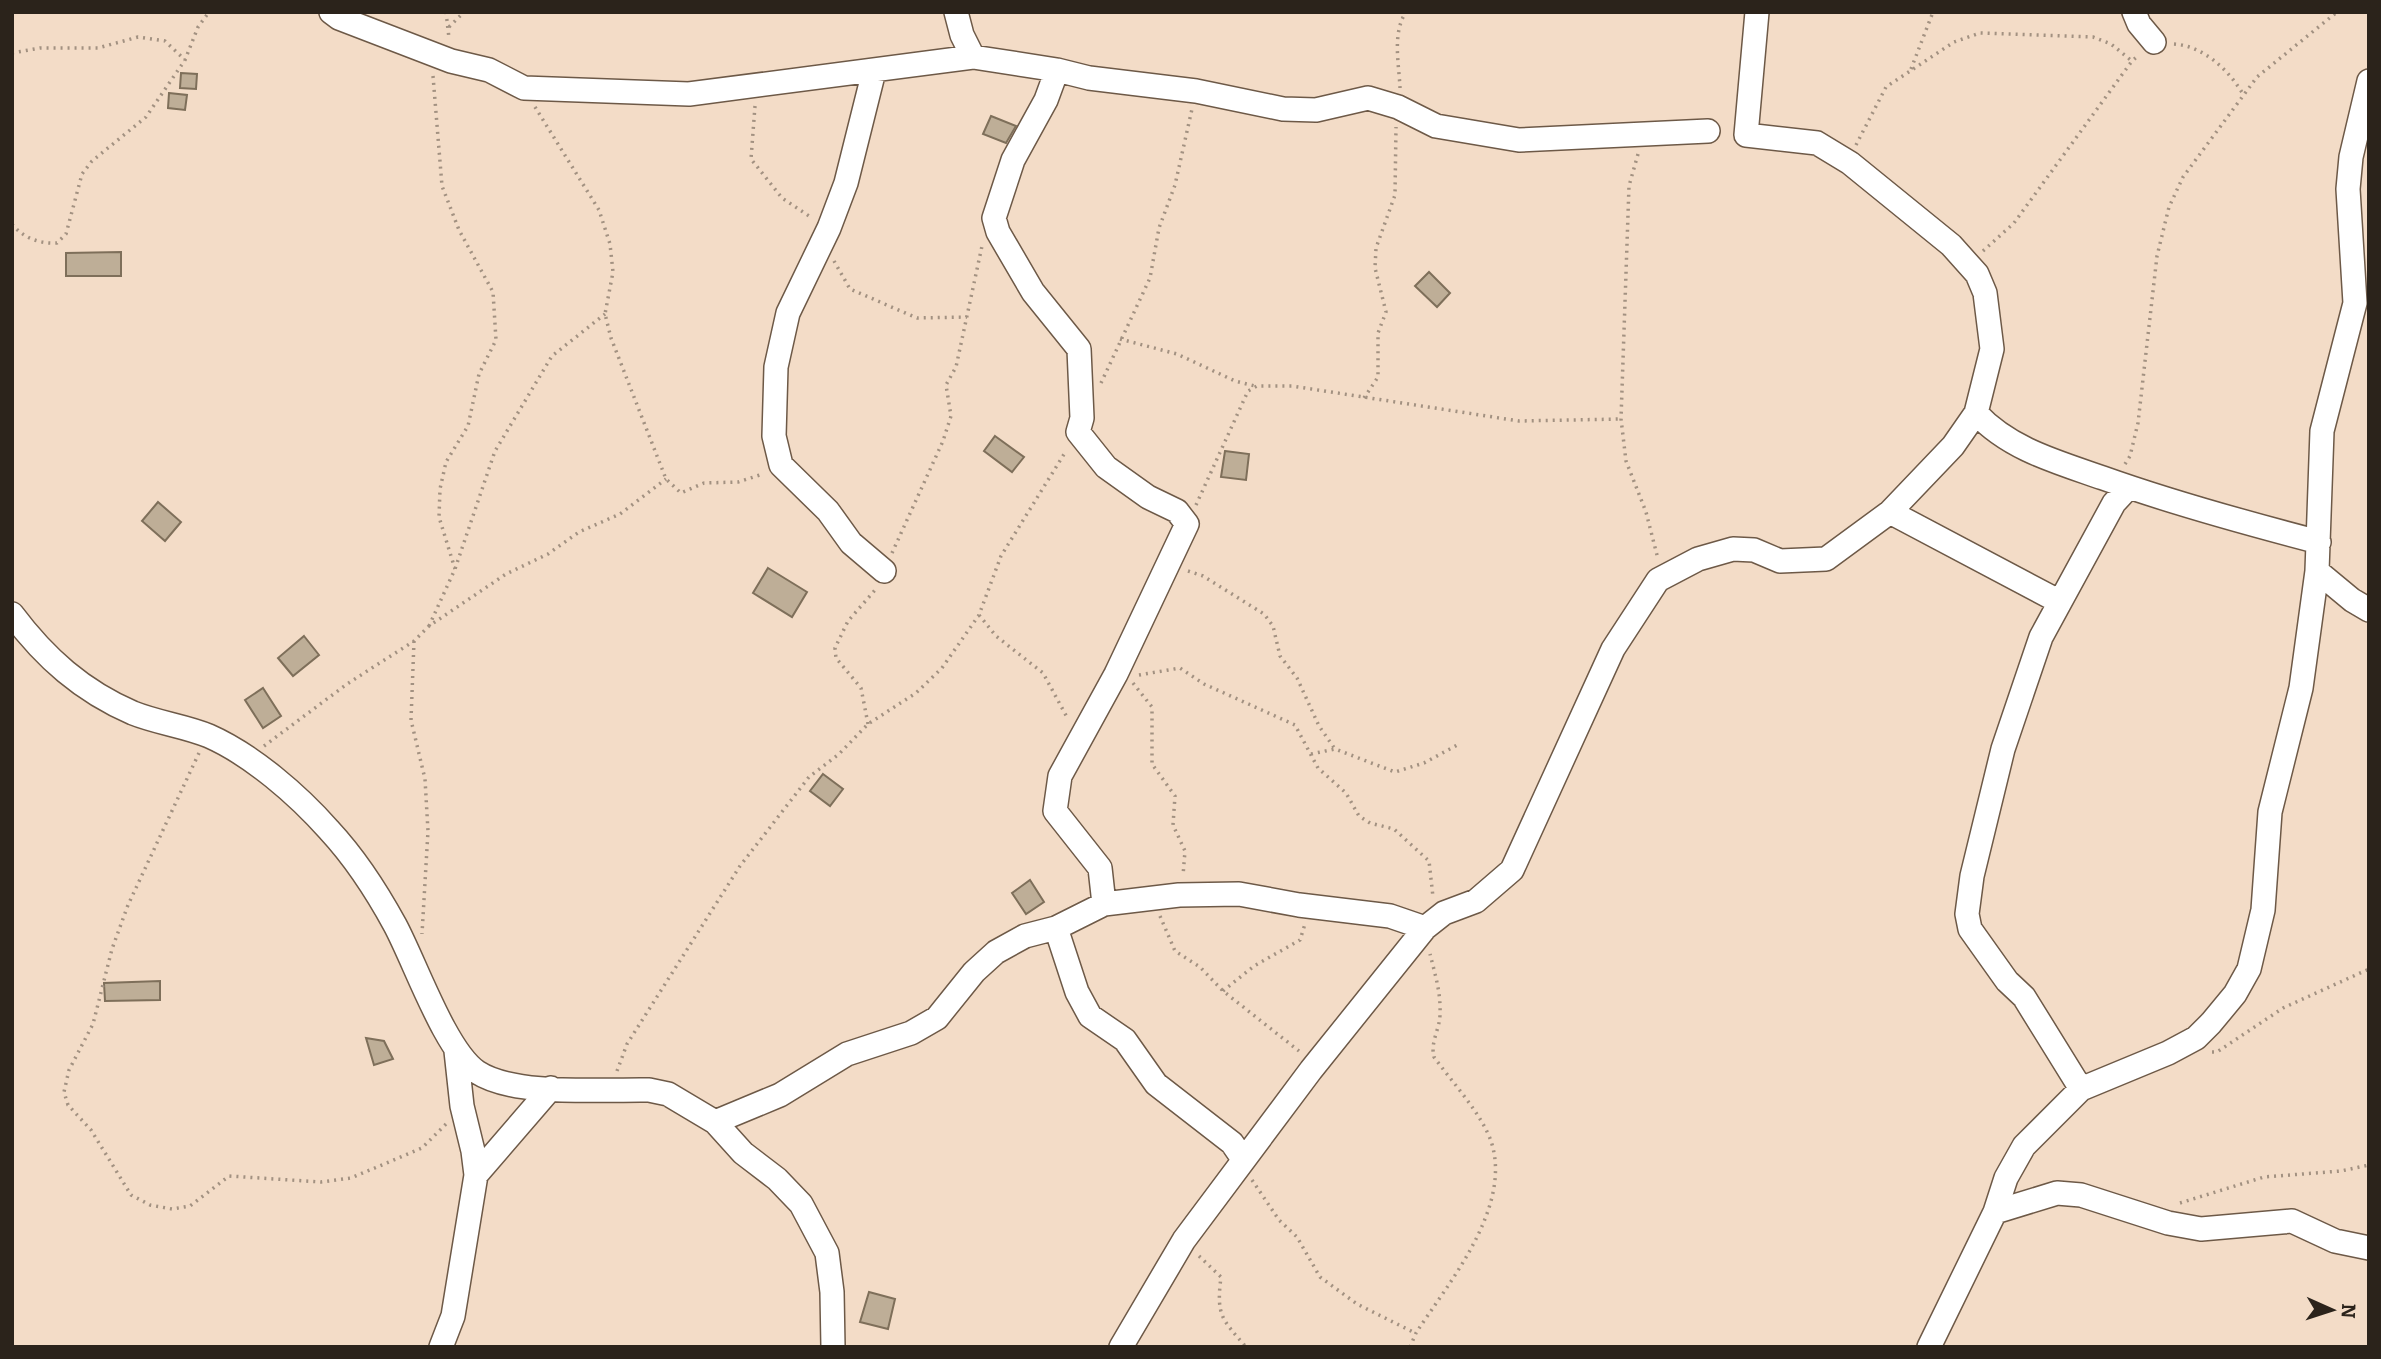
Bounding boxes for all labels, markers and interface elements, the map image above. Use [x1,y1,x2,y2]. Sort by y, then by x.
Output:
north arrow [2297,1275,2367,1345]
text: N [2337,1303,2360,1319]

